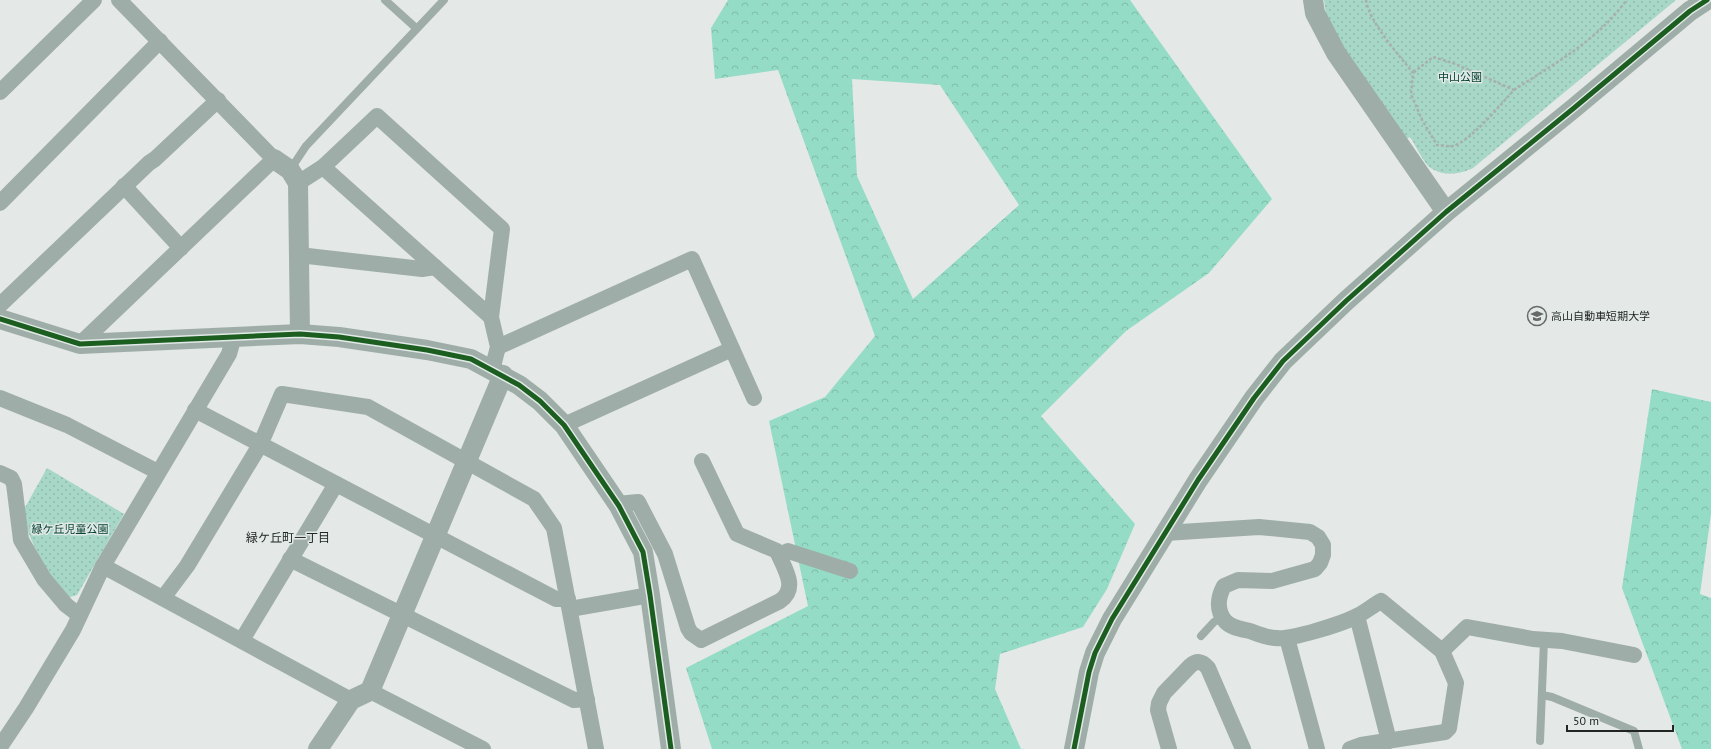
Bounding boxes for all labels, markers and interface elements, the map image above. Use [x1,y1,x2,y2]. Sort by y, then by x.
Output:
park label: 中山公園 [1438,70,1482,84]
school or university icon: 高山自動車短期大学 [1526,305,1548,327]
place label: 高山自動車短期大学 [1551,309,1650,323]
park label: 緑ケ丘児童公園 [32,522,109,536]
district label: 緑ケ丘町一丁目 [246,530,330,545]
scale bar [1567,707,1673,733]
text: 50 m [1573,713,1599,728]

